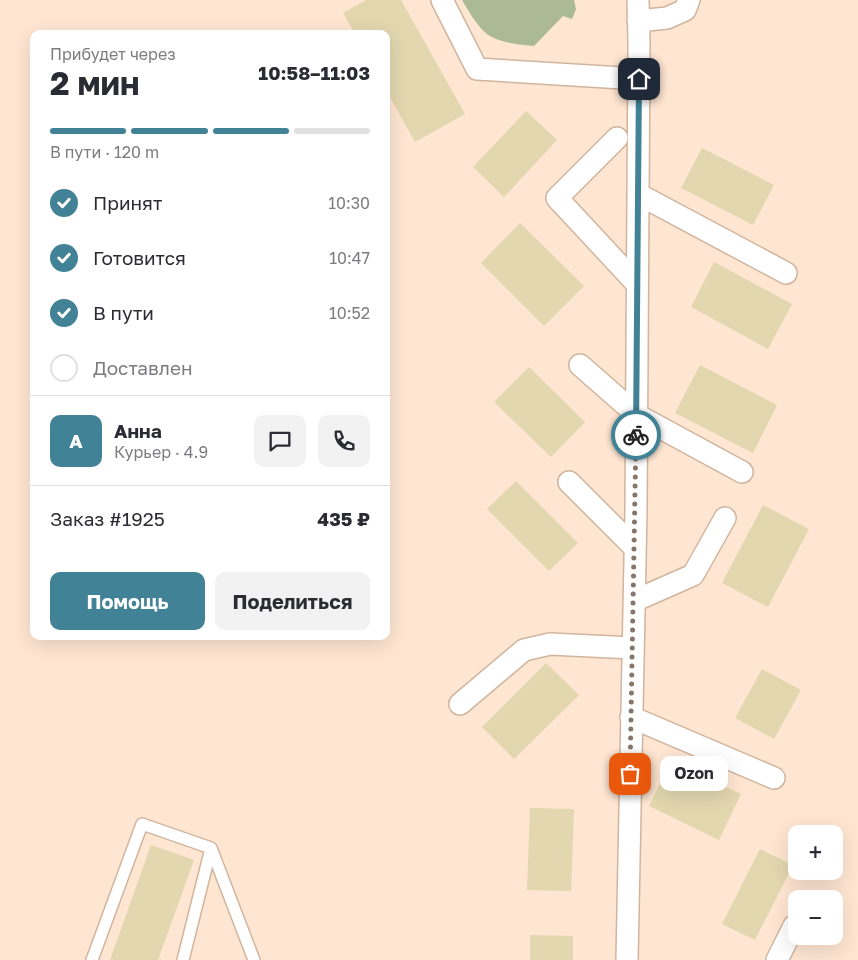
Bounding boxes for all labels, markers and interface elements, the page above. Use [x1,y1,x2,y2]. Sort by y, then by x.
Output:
text: Прибудет через [50,44,176,64]
pin [618,58,660,100]
text: 10:58–11:03 [258,61,370,84]
text: 2 мин [50,64,140,102]
icon: home [625,65,653,93]
text: В пути · 120 m [50,142,159,162]
icon: check [50,189,78,217]
text: Принят [93,191,162,214]
text: 10:30 [328,193,370,213]
icon: check [50,244,78,272]
text: Готовится [93,246,186,269]
text: 10:47 [329,248,370,268]
icon: check [50,299,78,327]
text: В пути [93,301,154,324]
text: 10:52 [329,303,370,323]
text: Доставлен [93,356,193,379]
courier [611,410,661,460]
button: chat [254,415,306,467]
button: phone [318,415,370,467]
text: Анна [114,419,162,442]
icon: bike [622,421,650,449]
text: А [69,429,83,452]
text: Курьер · 4.9 [114,442,208,462]
text: Заказ #1925 [50,507,165,530]
text: 435 ₽ [317,507,370,530]
button: Помощь [50,572,205,630]
button: Поделиться [215,572,370,630]
pin [609,753,651,795]
callout: Ozon [660,756,728,792]
icon: bag [616,760,644,788]
text: Ozon [674,763,714,783]
map controls [788,825,843,945]
button: + [788,825,843,880]
button: − [788,890,843,945]

